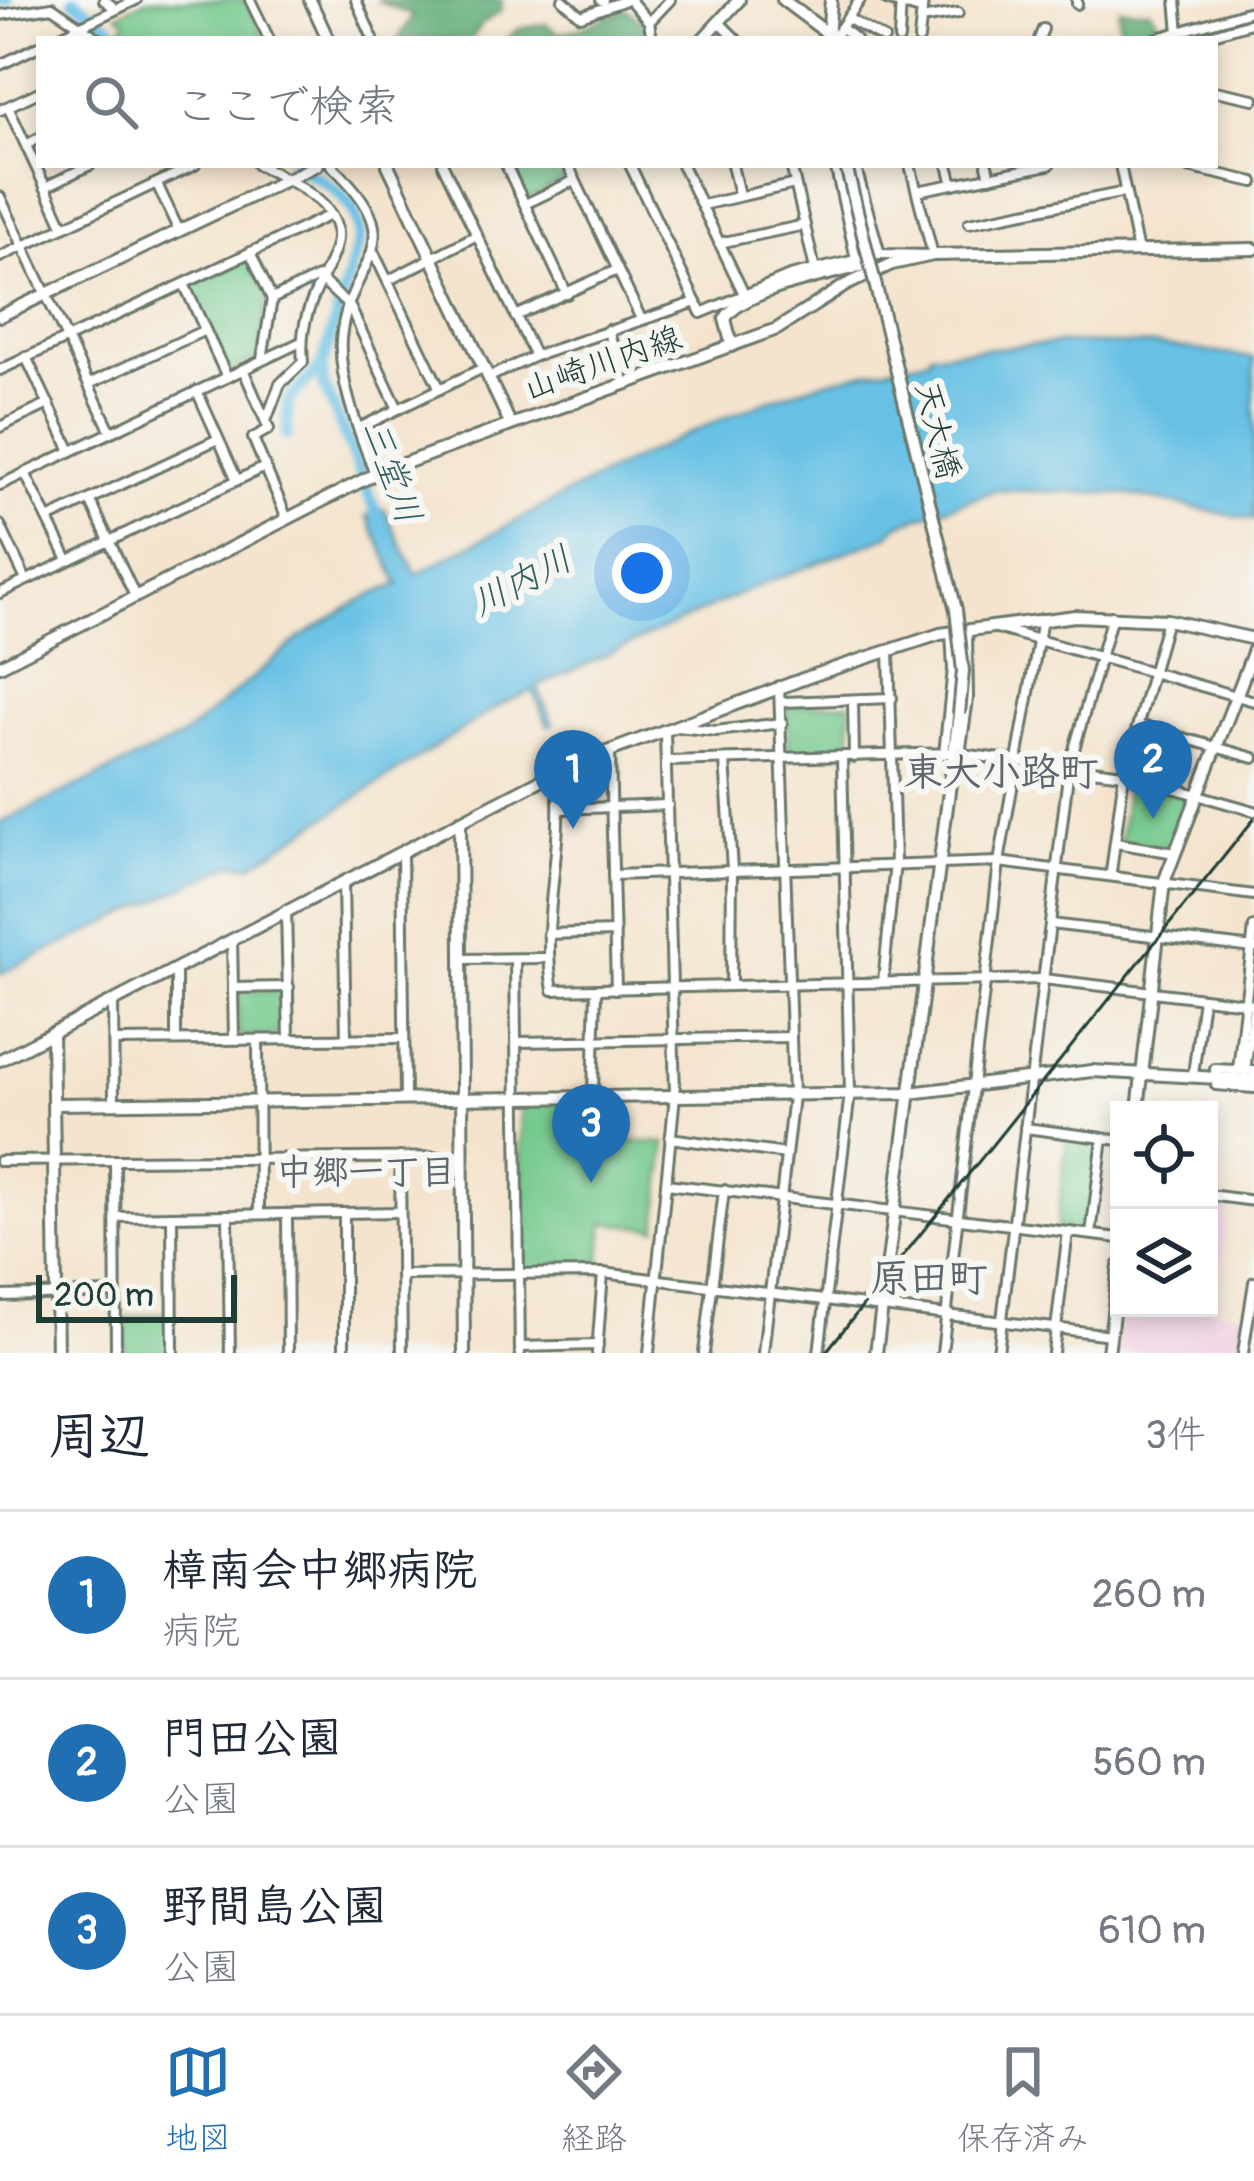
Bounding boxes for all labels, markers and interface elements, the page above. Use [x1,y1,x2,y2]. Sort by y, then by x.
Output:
search box [36,36,1218,168]
icon: search [78,69,144,135]
text: ここで検索 [174,79,399,135]
street label: 山崎川内線 [518,317,687,410]
street label: 天大橋 [906,377,969,483]
water label: 三堂川 [352,413,431,530]
water label: 川内川 [463,536,580,627]
your location [612,543,672,603]
pin: 2 [1114,720,1192,819]
pin: 1 [534,730,612,829]
district label: 東大小路町 [903,748,1099,797]
pin: 3 [552,1084,630,1183]
map controls [1110,1101,1218,1317]
button: locate [1110,1101,1218,1209]
district label: 中郷一丁目 [276,1150,456,1195]
button: layers [1110,1209,1218,1317]
district label: 原田町 [870,1254,988,1303]
scale bar [36,1269,237,1322]
text: 200 m [54,1275,154,1316]
text: 周辺 [48,1405,150,1469]
text: 3件 [1145,1411,1206,1460]
text: 樟南会中郷病院 [162,1543,477,1599]
text: 1 [79,1570,95,1619]
text: 260 m [1092,1570,1206,1619]
text: 病院 [162,1607,240,1656]
text: 門田公園 [162,1711,342,1767]
text: 2 [76,1738,98,1787]
text: 560 m [1092,1738,1206,1787]
text: 公園 [162,1775,240,1824]
text: 野間島公園 [162,1879,387,1935]
text: 3 [76,1906,98,1955]
text: 610 m [1098,1906,1206,1955]
text: 公園 [162,1943,240,1992]
tab: 地図 [165,2039,231,2159]
tab: 経路 [561,2039,627,2159]
tab: 保存済み [957,2039,1089,2159]

